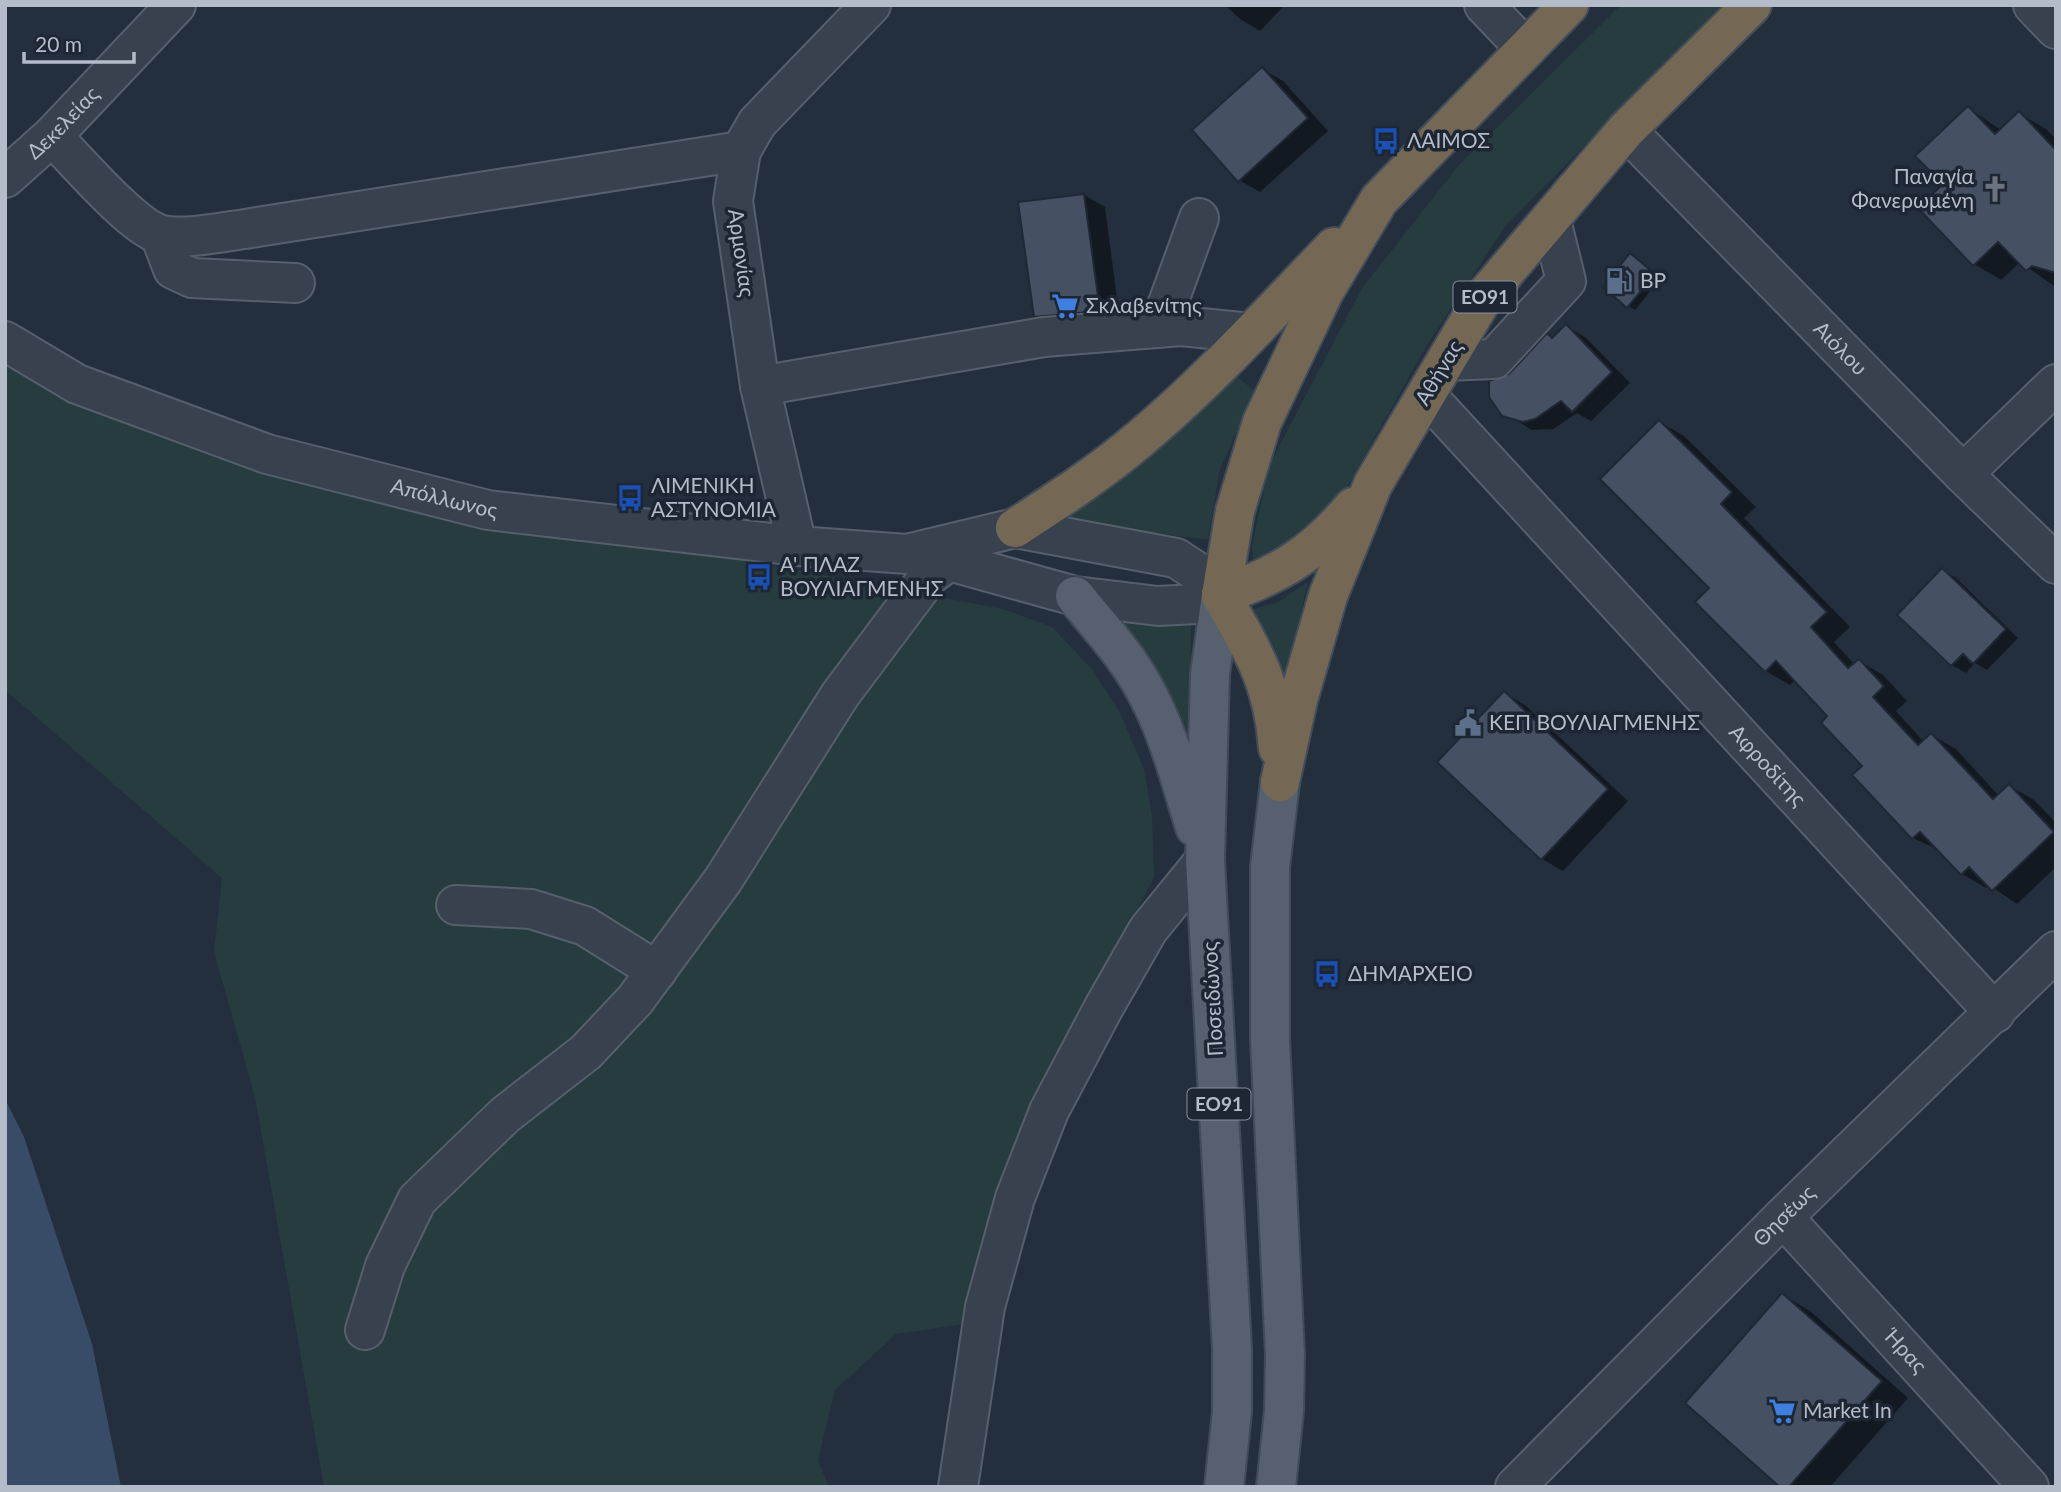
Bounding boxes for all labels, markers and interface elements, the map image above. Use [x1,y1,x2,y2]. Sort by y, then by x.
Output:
scale bar [24,21,135,65]
text: 20 m [35,31,82,56]
street label: Δεκελείας [21,80,103,164]
bus stop icon: ΛΑΙΜΟΣ [1371,126,1401,156]
place label: ΛΑΙΜΟΣ [1407,127,1490,152]
place label: Παναγία Φανερωμένη [1851,163,1975,212]
church icon: Παναγία Φανερωμένη [1980,174,2010,204]
street label: Αρμονίας [724,207,761,299]
fuel station icon: BP [1604,266,1634,296]
place label: BP [1640,267,1666,292]
road number: ΕΟ91 [1454,282,1516,312]
supermarket icon: Σκλαβενίτης [1050,291,1080,321]
place label: Σκλαβενίτης [1086,292,1202,317]
street label: Αιόλου [1809,315,1873,380]
street label: Αθήνας [1409,335,1467,409]
street label: Απόλλωνος [389,472,499,522]
place label: ΛΙΜΕΝΙΚΗ ΑΣΤΥΝΟΜΙΑ [651,472,777,521]
bus stop icon: ΛΙΜΕΝΙΚΗ ΑΣΤΥΝΟΜΙΑ [615,483,645,513]
place label: Α' ΠΛΑΖ ΒΟΥΛΙΑΓΜΕΝΗΣ [780,551,943,600]
bus stop icon: Α' ΠΛΑΖ ΒΟΥΛΙΑΓΜΕΝΗΣ [744,562,774,592]
public building icon: ΚΕΠ ΒΟΥΛΙΑΓΜΕΝΗΣ [1453,708,1483,738]
place label: ΚΕΠ ΒΟΥΛΙΑΓΜΕΝΗΣ [1489,709,1700,734]
street label: Αφροδίτης [1725,719,1812,811]
street label: Ποσειδώνος [1196,941,1227,1057]
bus stop icon: ΔΗΜΑΡΧΕΙΟ [1312,959,1342,989]
place label: ΔΗΜΑΡΧΕΙΟ [1348,960,1473,985]
road number: ΕΟ91 [1188,1088,1250,1120]
street label: Θησέως [1747,1179,1819,1251]
street label: Ήρας [1879,1322,1933,1378]
supermarket icon: Market In [1767,1396,1797,1426]
place label: Market In [1803,1397,1892,1422]

